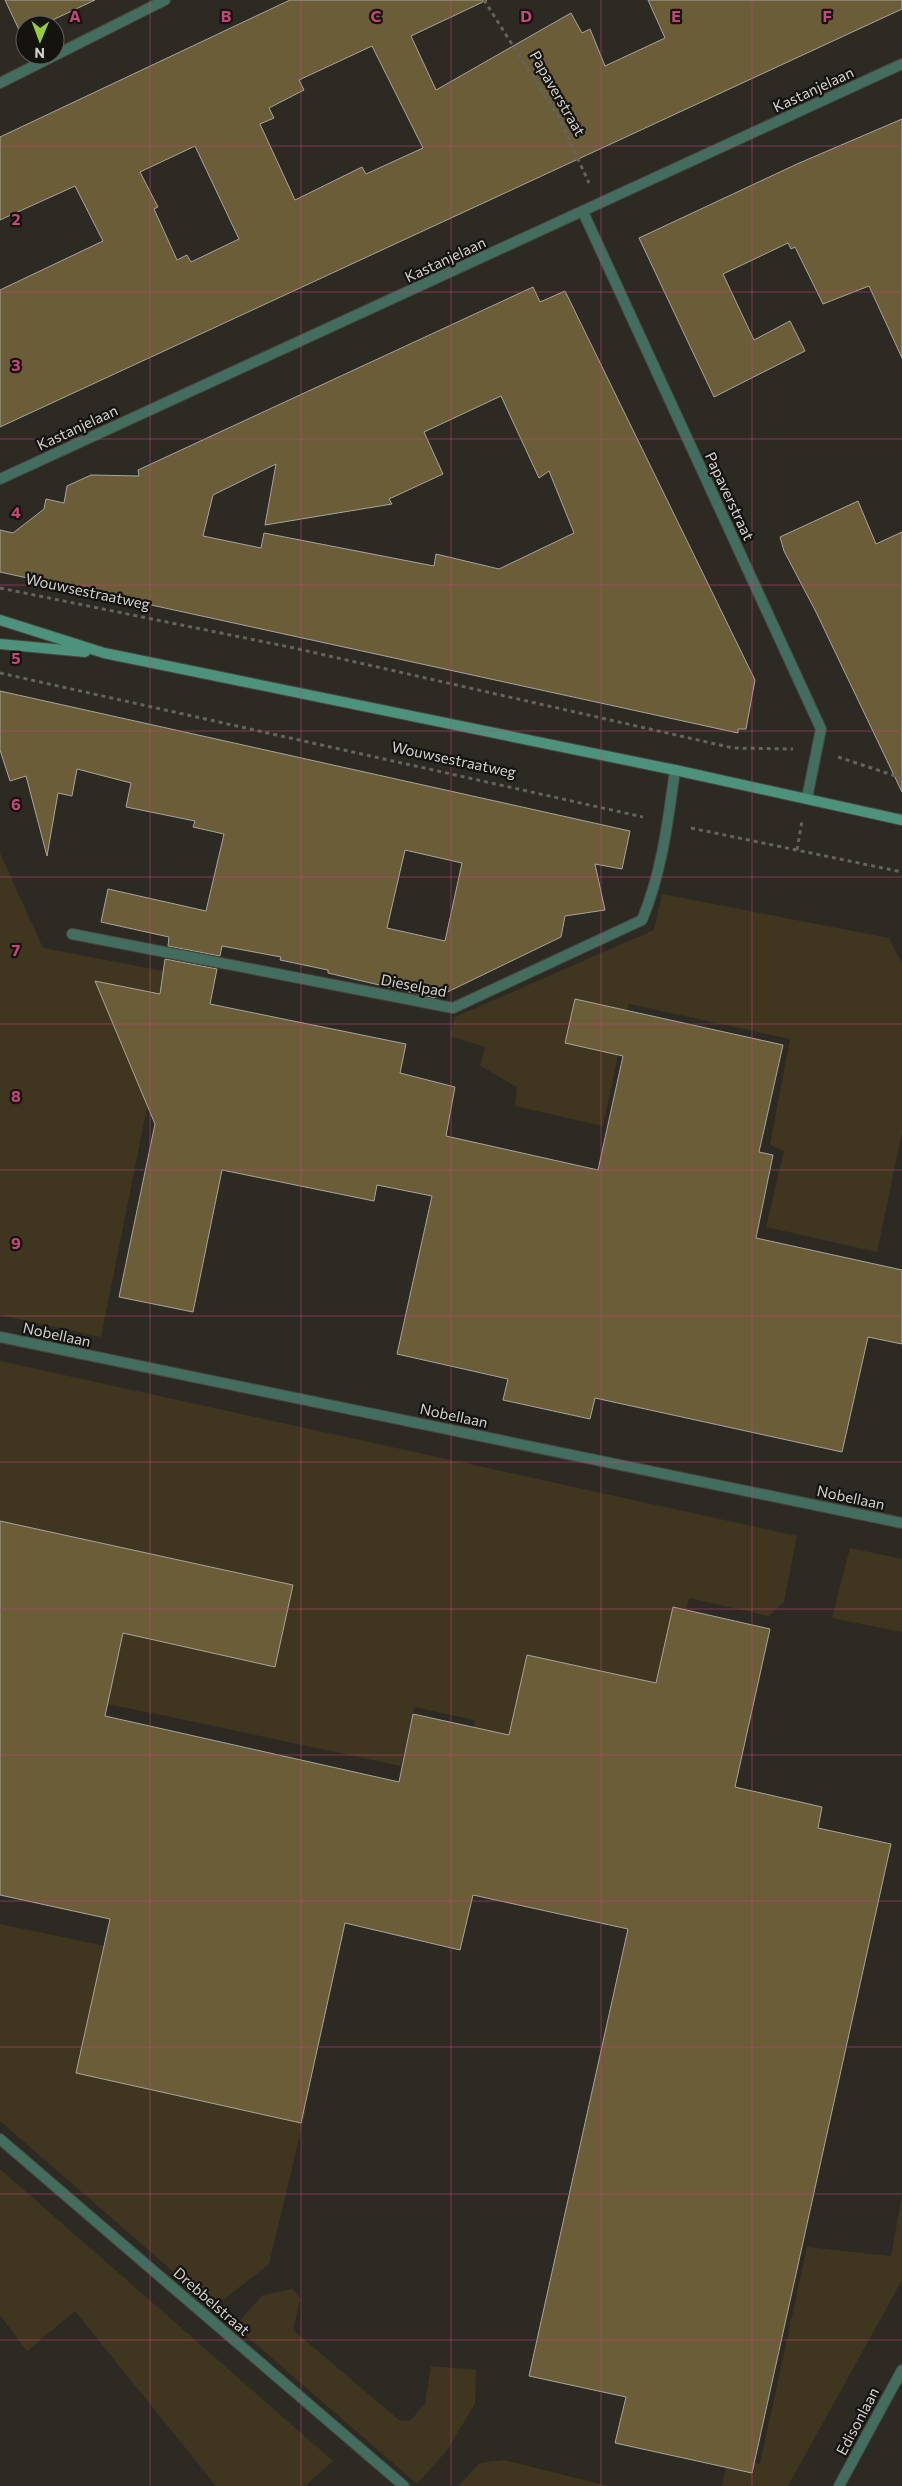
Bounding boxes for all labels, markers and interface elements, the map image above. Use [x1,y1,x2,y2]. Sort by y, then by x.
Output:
text: A [69,6,81,25]
text: B [221,6,232,25]
text: C [371,6,382,25]
text: D [520,6,532,25]
text: E [671,6,681,25]
text: F [822,6,832,25]
north arrow [15,15,65,65]
text: N [34,45,45,62]
street label: Papaverstraat [526,47,590,139]
street label: Kastanjelaan [770,62,856,116]
text: 2 [11,209,21,228]
street label: Kastanjelaan [402,232,488,286]
text: 3 [11,355,21,374]
street label: Kastanjelaan [34,400,120,454]
street label: Papaverstraat [702,449,758,543]
text: 4 [11,502,21,521]
street label: Wouwsestraatweg [24,569,152,613]
text: 5 [11,648,21,667]
street label: Wouwsestraatweg [390,737,518,781]
text: 6 [11,794,21,813]
text: 7 [12,940,21,959]
street label: Dieselpad [380,970,448,1000]
text: 8 [11,1086,21,1105]
text: 9 [11,1233,21,1252]
street label: Nobellaan [21,1318,93,1350]
street label: Nobellaan [418,1399,490,1431]
street label: Nobellaan [815,1481,887,1513]
street label: Drebbelstraat [170,2263,254,2339]
street label: Edisonlaan [832,2384,882,2458]

